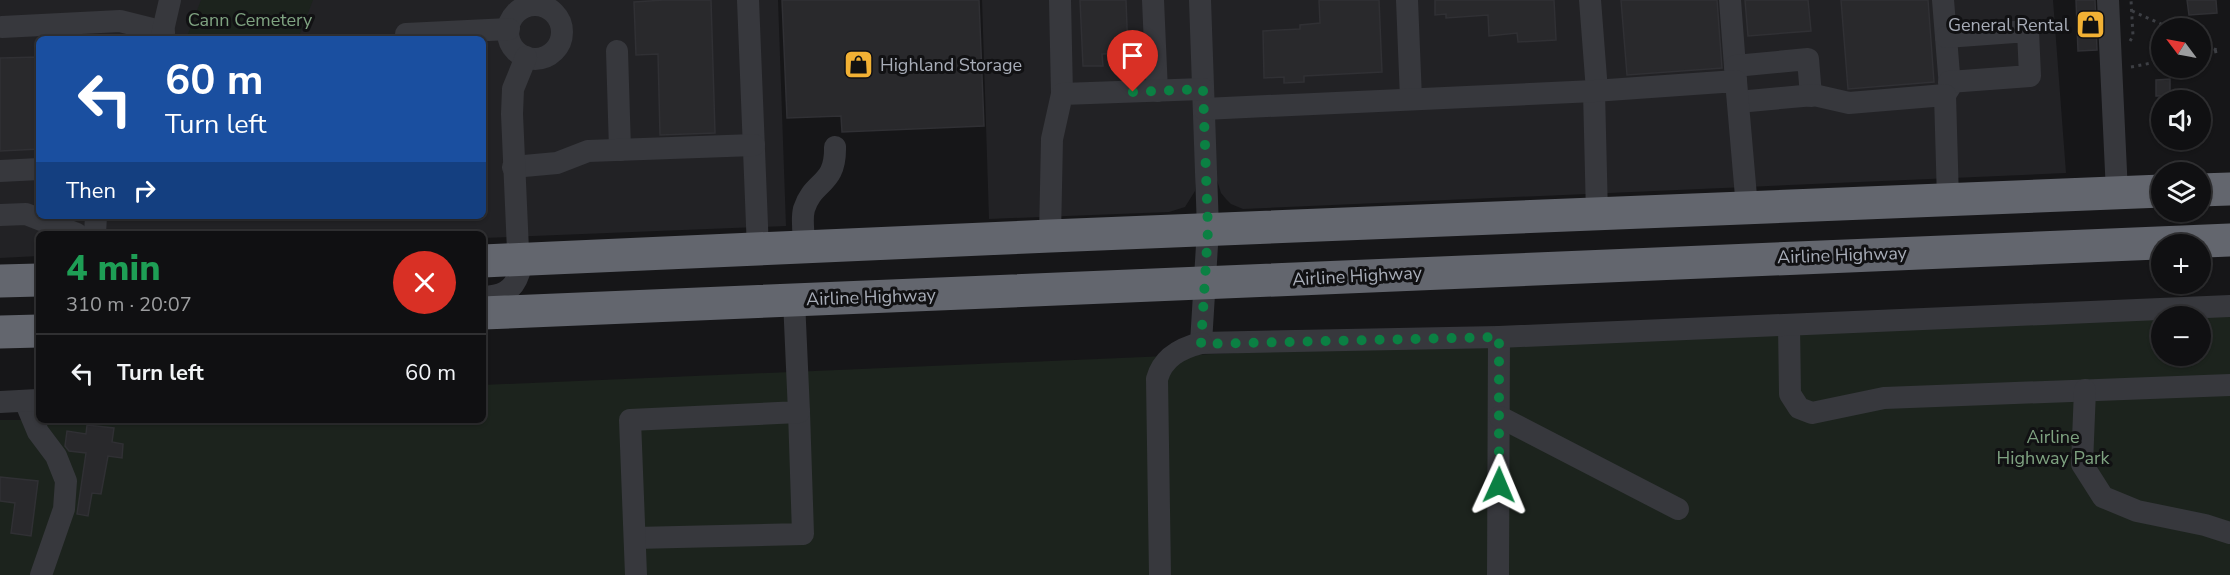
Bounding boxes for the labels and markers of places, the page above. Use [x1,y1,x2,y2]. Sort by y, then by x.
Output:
shop icon: General Rental [2074,9,2106,41]
place label: General Rental [1948,13,2070,37]
pin [1107,30,1158,92]
shop icon: Highland Storage [843,49,875,81]
place label: Highland Storage [880,53,1022,77]

